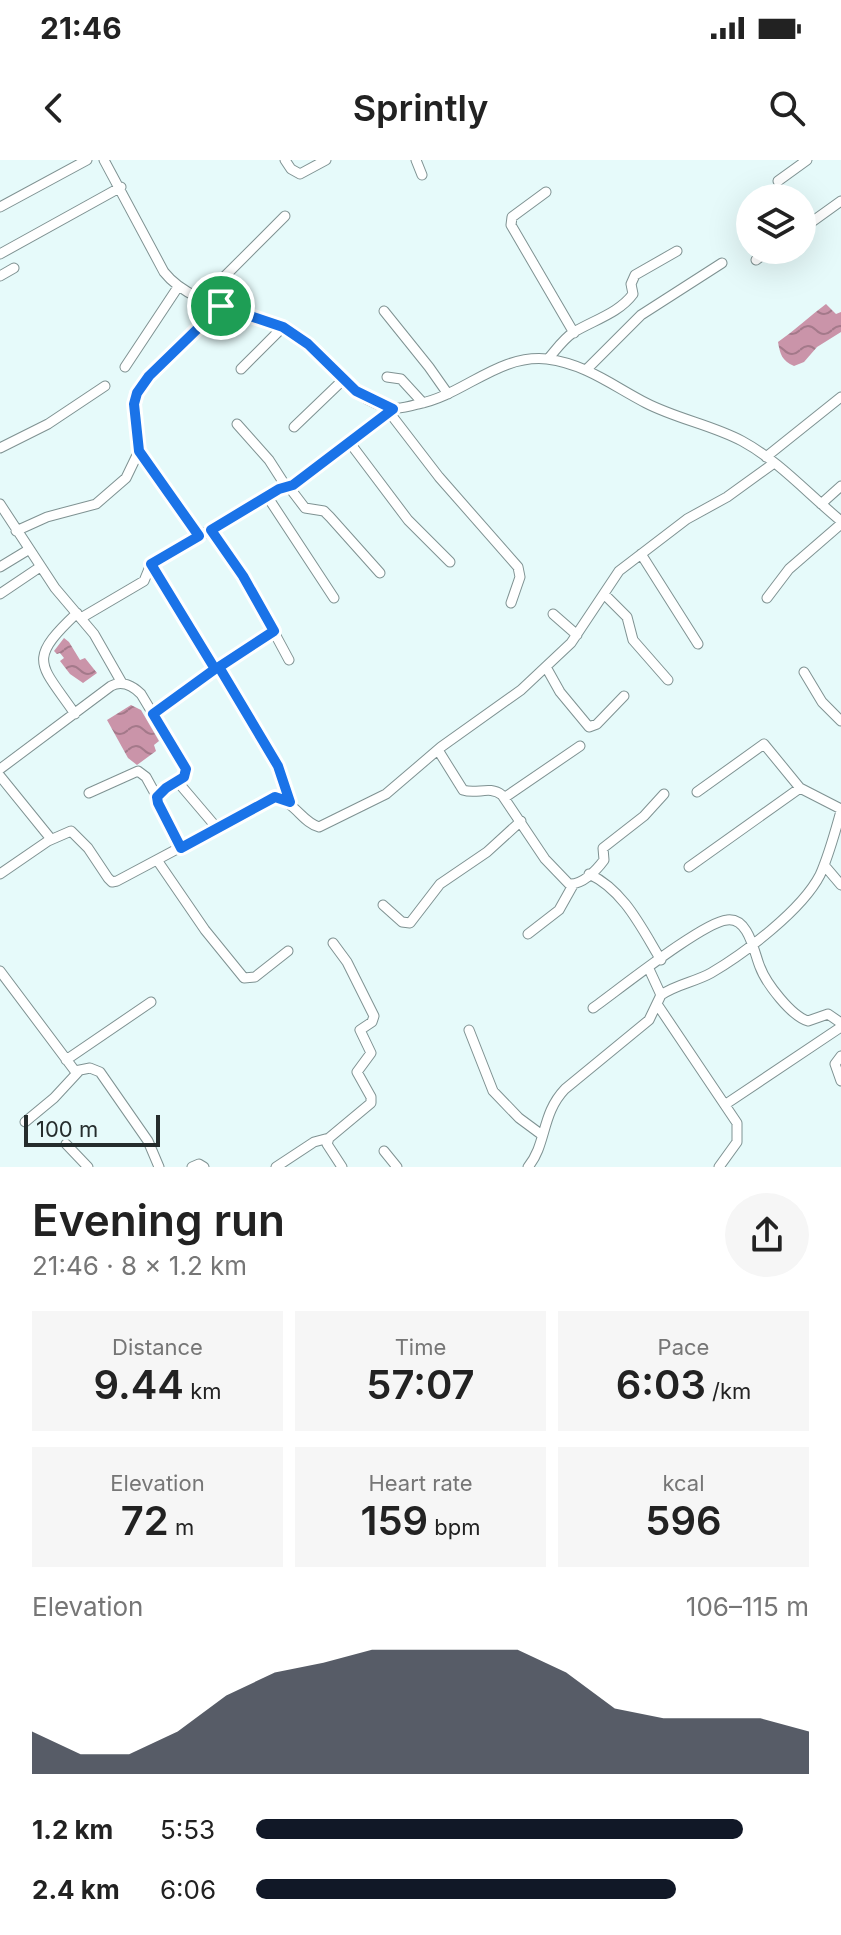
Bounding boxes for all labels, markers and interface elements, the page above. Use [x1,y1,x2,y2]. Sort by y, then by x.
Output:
text: 21:46 [40,10,122,46]
icon: back [32,86,76,130]
text: Sprintly [353,86,488,130]
icon: search [765,86,809,130]
map controls [736,184,816,264]
button: layers [736,184,816,264]
pin [187,272,255,340]
icon: arrive [199,284,243,328]
scale bar [24,1111,160,1147]
text: 100 m [36,1116,98,1142]
text: Evening run [32,1193,285,1247]
button: share [725,1193,809,1277]
text: 21:46 · 8 × 1.2 km [32,1250,247,1281]
text: Distance [112,1334,203,1360]
text: Time [395,1334,446,1360]
text: Pace [658,1334,709,1360]
text: 9.44 [93,1360,184,1409]
text: 57:07 [366,1360,475,1409]
text: 6:03 [616,1360,706,1409]
text: km [184,1378,222,1404]
text: /km [706,1378,751,1404]
text: Elevation [110,1470,205,1496]
text: Heart rate [368,1470,473,1496]
text: kcal [662,1470,705,1496]
text: 72 [121,1496,169,1545]
text: 159 [360,1496,428,1545]
text: 596 [645,1496,722,1545]
text: m [169,1514,194,1540]
text: bpm [428,1514,481,1540]
text: Elevation [32,1591,143,1622]
text: 106–115 m [686,1591,809,1622]
text: 1.2 km [32,1814,113,1845]
text: 5:53 [160,1814,215,1845]
text: 2.4 km [32,1874,120,1905]
text: 6:06 [160,1874,216,1905]

